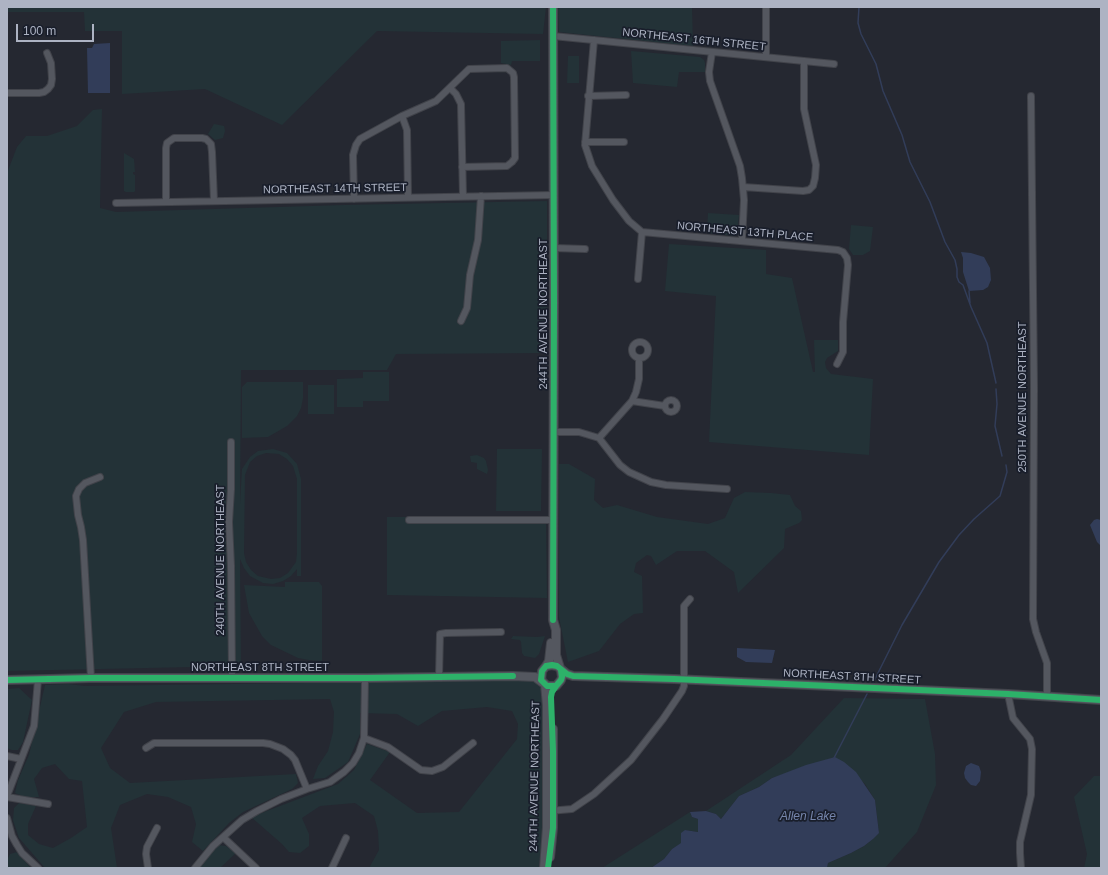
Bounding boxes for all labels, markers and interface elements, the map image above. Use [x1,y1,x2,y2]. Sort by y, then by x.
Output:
scale bar [18,16,96,42]
text: 100 m [23,24,56,38]
street label: NORTHEAST 16TH STREET [622,26,766,54]
street label: NORTHEAST 14TH STREET [263,181,407,197]
street label: NORTHEAST 13TH PLACE [676,219,814,245]
street label: 244TH AVENUE NORTHEAST [537,238,551,390]
street label: 250TH AVENUE NORTHEAST [1016,321,1030,473]
street label: 240TH AVENUE NORTHEAST [214,484,228,636]
street label: NORTHEAST 8TH STREET [191,661,329,675]
street label: NORTHEAST 8TH STREET [783,667,921,687]
street label: 244TH AVENUE NORTHEAST [527,700,543,852]
water label: Allen Lake [780,810,836,824]

